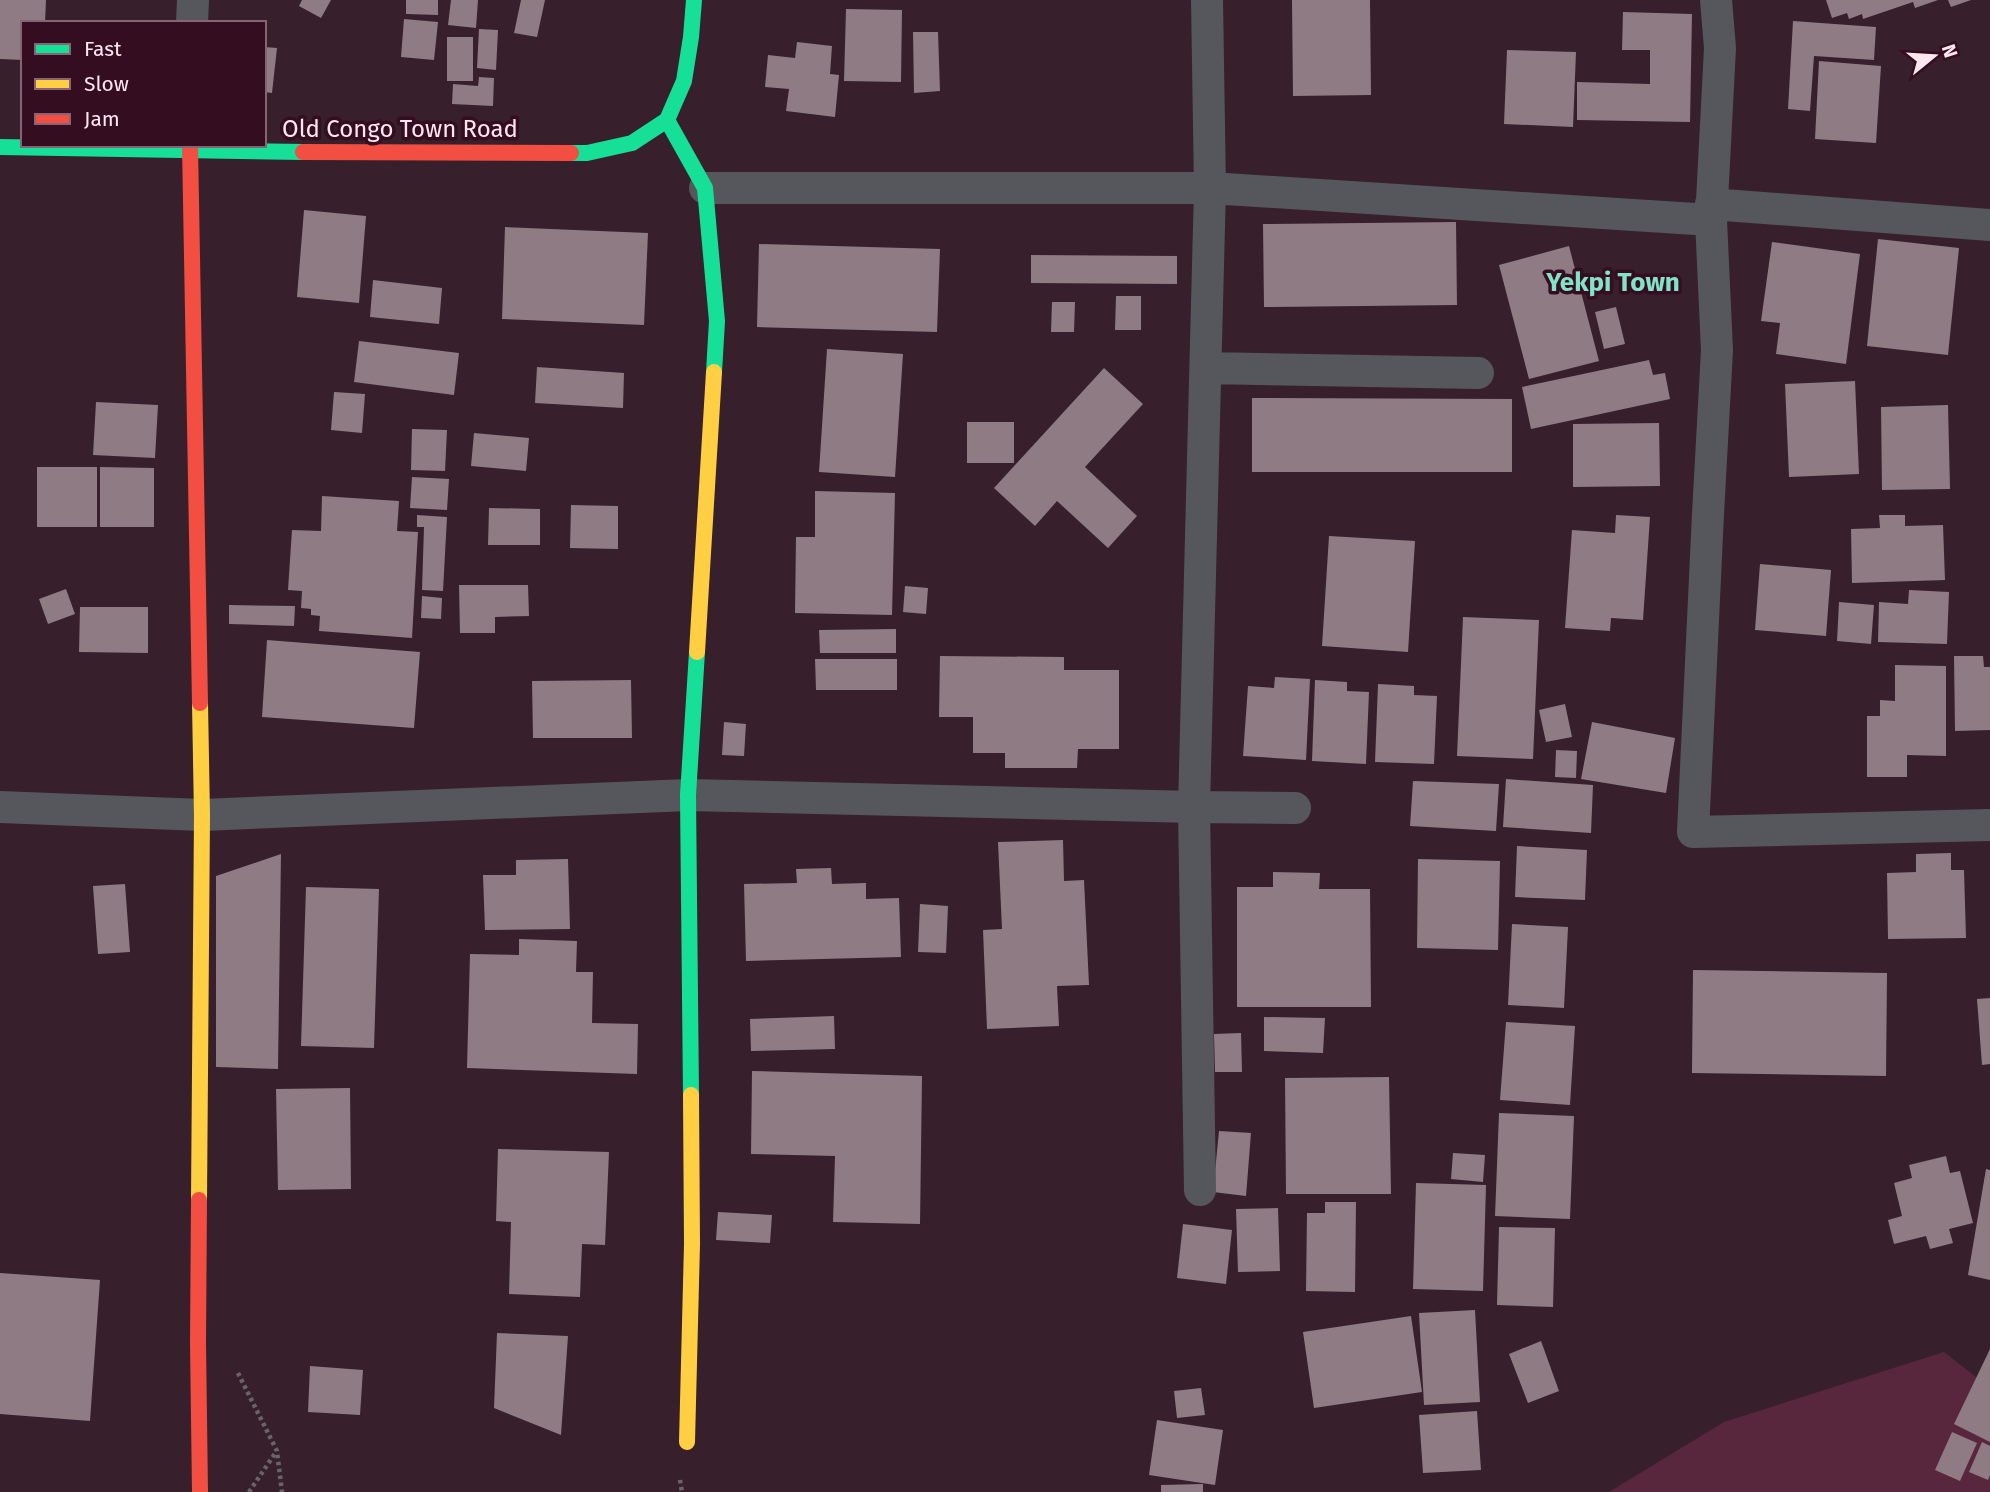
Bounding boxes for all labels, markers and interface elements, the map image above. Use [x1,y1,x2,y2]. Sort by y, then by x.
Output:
legend [21,21,266,147]
north arrow [1899,21,1969,91]
text: Fast [84,36,122,62]
text: N [1937,41,1963,60]
text: Slow [84,71,129,97]
text: Jam [84,106,120,132]
street label: Old Congo Town Road [282,115,518,143]
district label: Yekpi Town [1545,267,1680,298]

